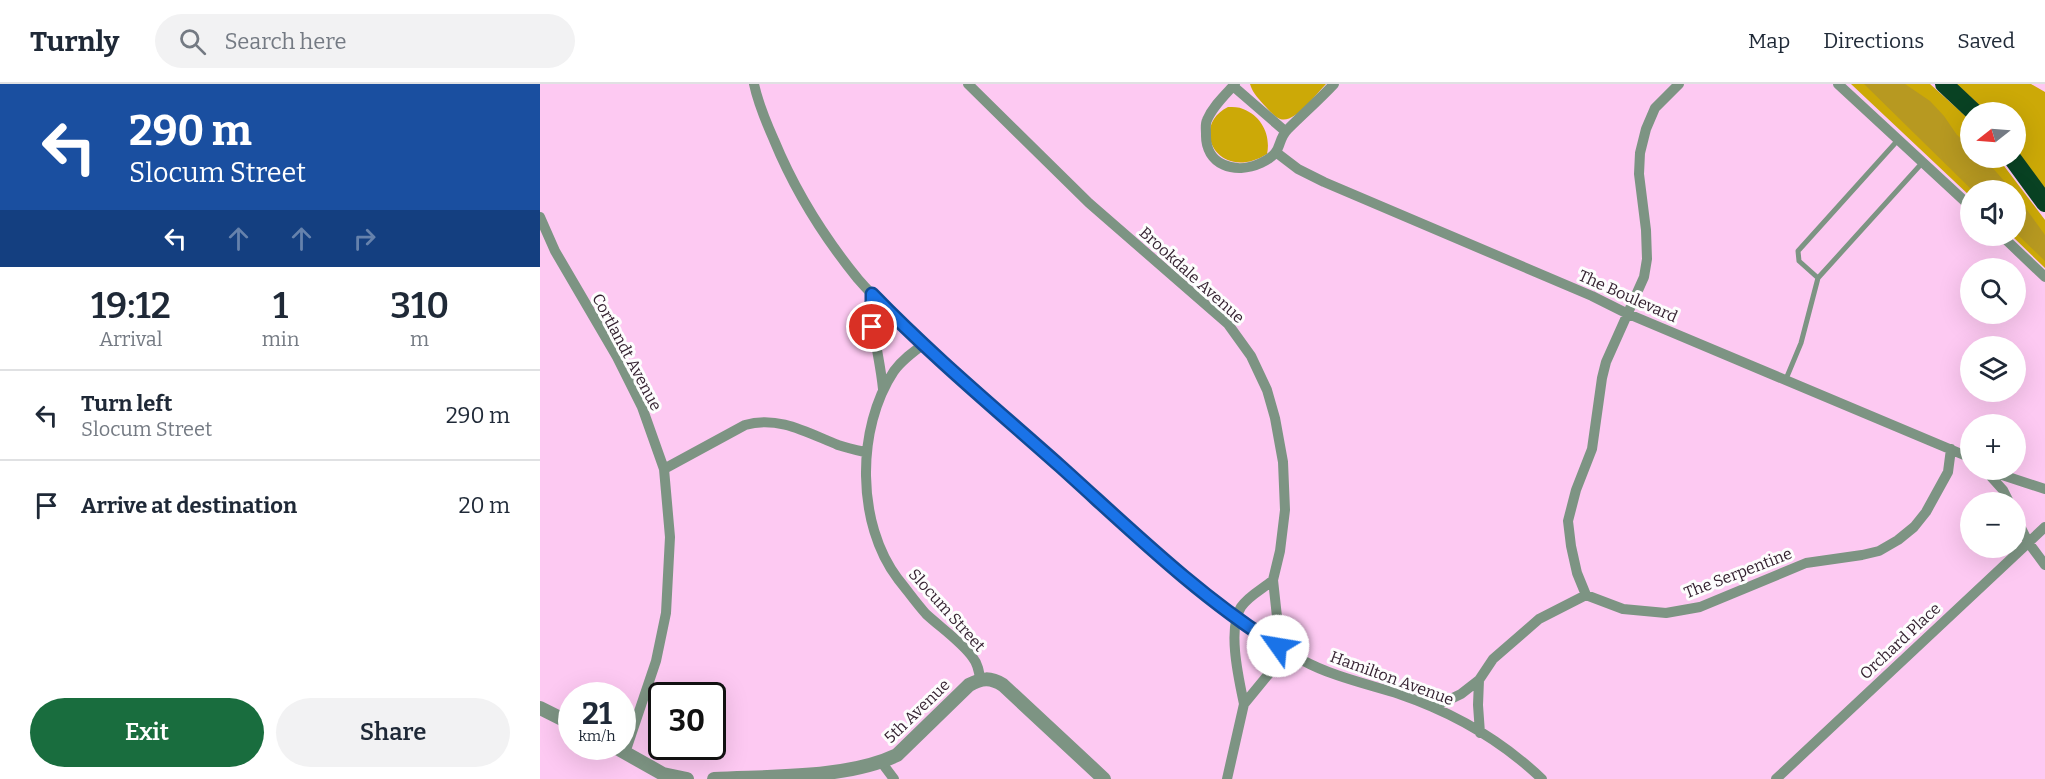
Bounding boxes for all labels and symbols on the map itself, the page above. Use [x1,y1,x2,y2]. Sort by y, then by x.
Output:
north arrow [1960,102,2026,168]
street label: Brookdale Avenue [1136,223,1248,327]
street label: The Boulevard [1576,266,1681,327]
street label: Cortlandt Avenue [588,290,666,414]
pin [846,301,897,352]
street label: The Serpentine [1681,544,1795,602]
street label: Slocum Street [905,565,989,655]
street label: Orchard Place [1856,599,1944,683]
position arrow [1246,614,1310,678]
street label: Hamilton Avenue [1328,647,1456,709]
street label: 5th Avenue [880,675,954,747]
speed limit sign: 30 [648,682,726,760]

